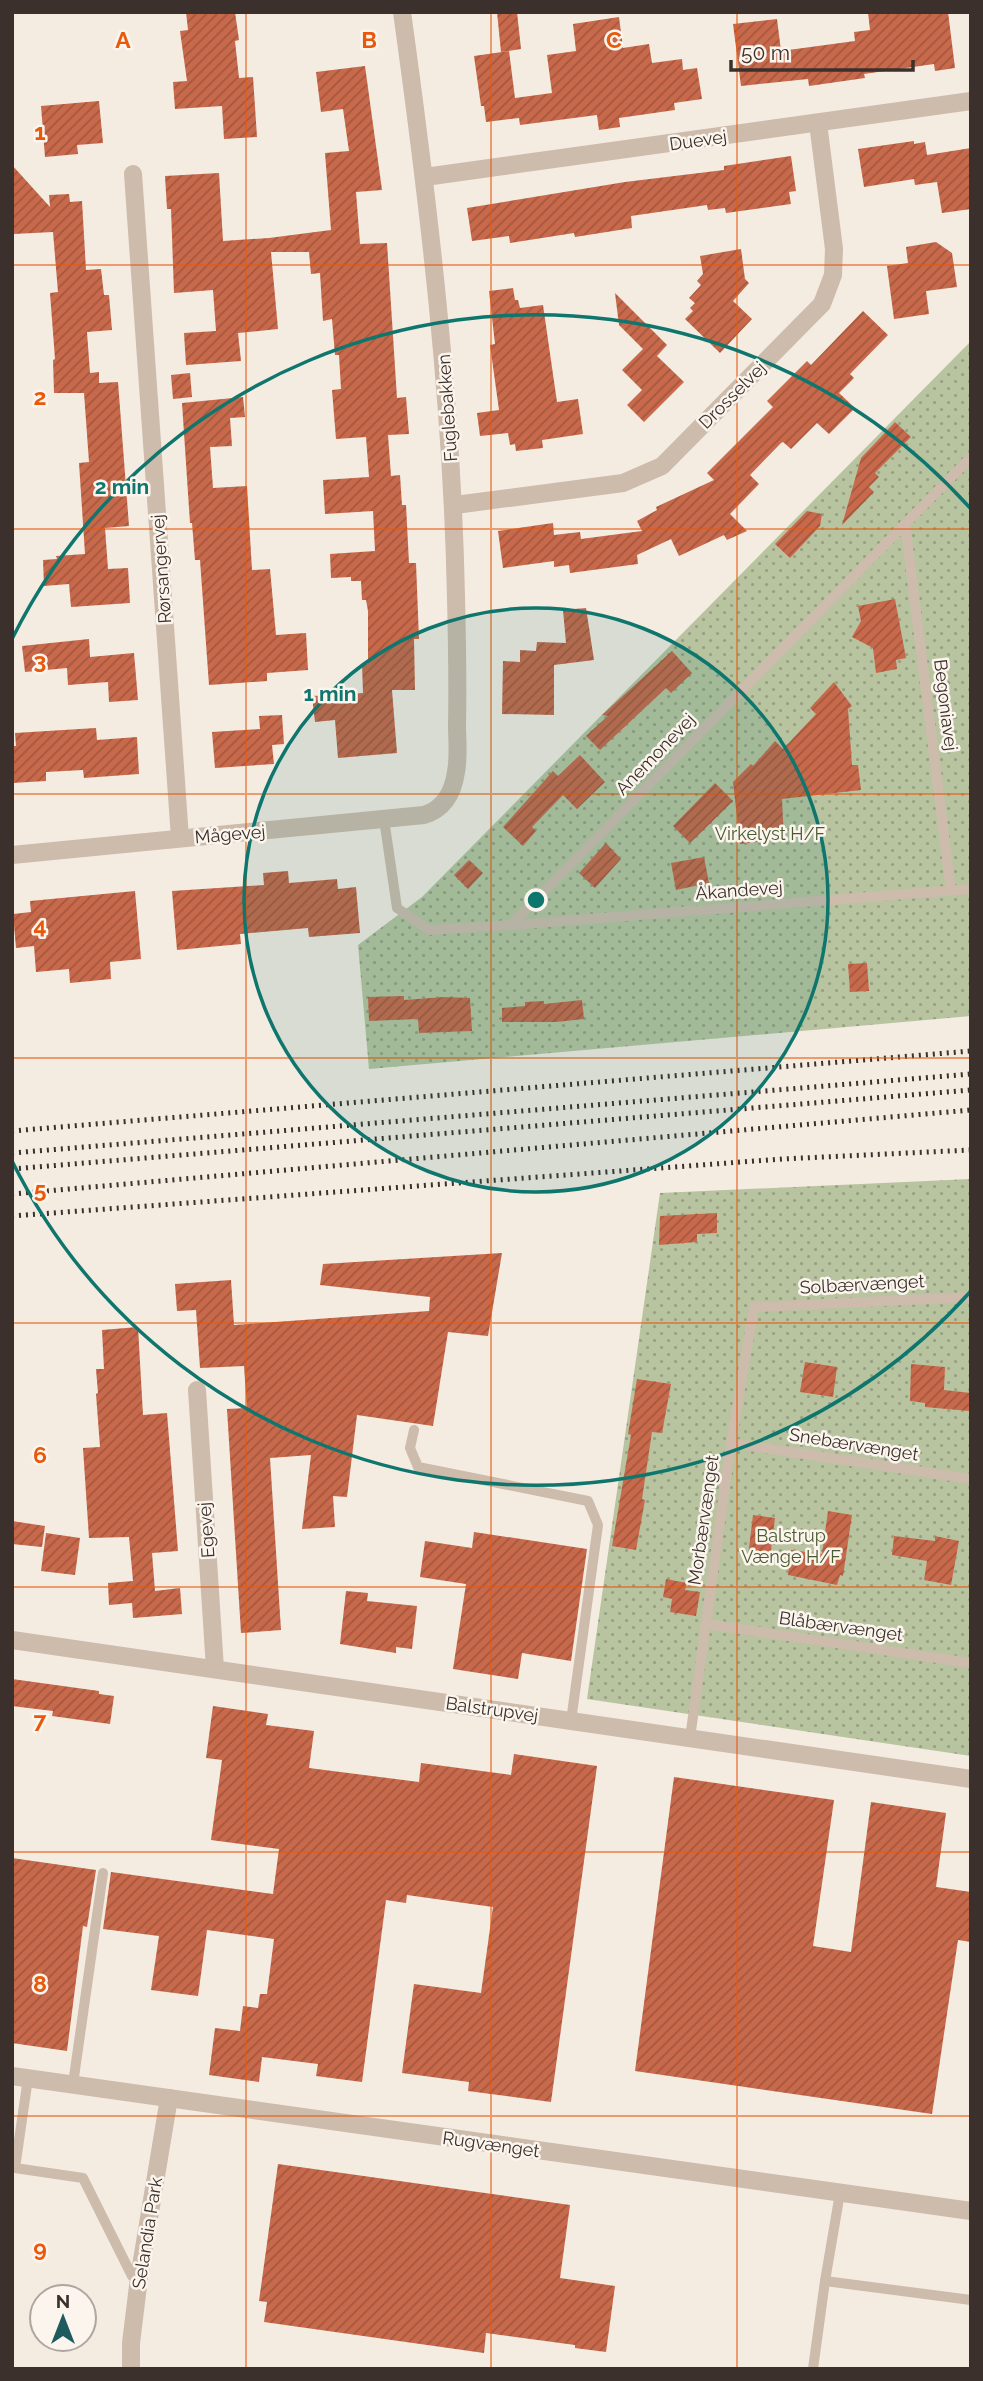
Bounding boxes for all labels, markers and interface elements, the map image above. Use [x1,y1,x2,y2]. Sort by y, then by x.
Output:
text: A [115,26,131,53]
text: B [361,26,377,53]
text: C [606,26,622,53]
scale bar [731,28,913,72]
text: 50 m [741,40,790,65]
text: 1 [34,118,46,145]
street label: Duevej [668,126,728,154]
street label: Fuglebakken [433,353,461,463]
street label: Drosselvej [694,357,770,433]
text: 2 [34,383,46,410]
text: 2 min [95,474,149,499]
street label: Rørsangervej [147,514,175,624]
text: 3 [34,647,46,674]
street label: Begoniavej [930,658,962,752]
text: 1 min [303,681,357,706]
street label: Anemonevej [611,709,699,799]
street label: Mågevej [194,820,266,848]
park label: Virkelyst H/F [715,823,825,844]
street label: Åkandevej [695,875,783,904]
centre of rings [524,888,548,912]
text: 4 [33,912,47,939]
text: 5 [34,1176,47,1203]
street label: Solbærvænget [799,1270,925,1298]
street label: Snebærvænget [788,1423,920,1465]
text: 6 [33,1441,47,1468]
street label: Morbærvænget [683,1454,723,1586]
street label: Egevej [194,1501,218,1559]
park label: Balstrup Vænge H/F [741,1525,841,1567]
street label: Blåbærvænget [778,1607,904,1645]
street label: Balstrupvej [444,1692,540,1726]
text: 7 [34,1706,47,1733]
text: 8 [33,1970,47,1997]
street label: Rugvænget [441,2127,541,2161]
street label: Selandia Park [128,2175,166,2290]
text: 9 [33,2235,47,2262]
north arrow [28,2283,98,2353]
text: N [56,2290,70,2312]

